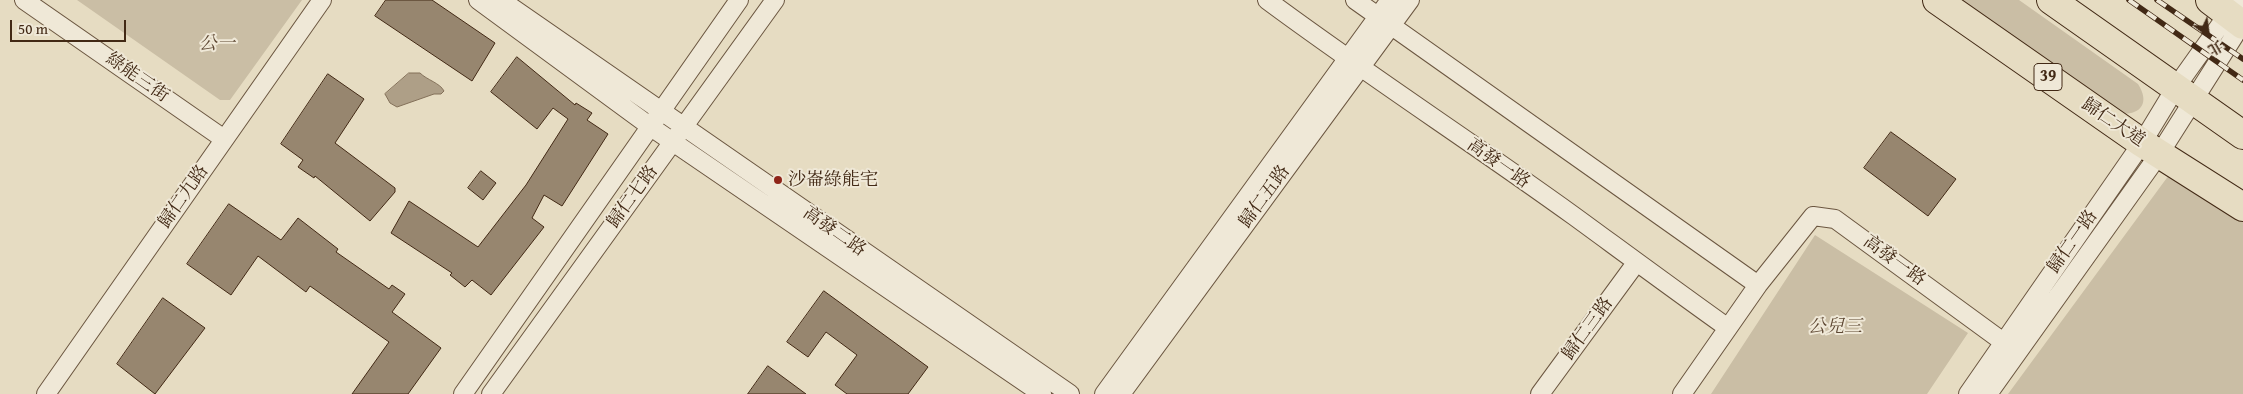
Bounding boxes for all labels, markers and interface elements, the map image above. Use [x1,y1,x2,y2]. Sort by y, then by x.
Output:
scale bar [12,10,129,42]
north arrow [2183,10,2233,60]
text: 50 m [18,18,48,39]
park label: 公一 [199,33,235,55]
text: 北 [2204,36,2227,60]
street label: 綠能三街 [101,49,173,107]
road number: 39 [2034,64,2062,90]
street label: 歸仁大道 [2077,94,2149,152]
street label: 高發一路 [1462,135,1534,193]
street label: 歸仁九路 [155,161,213,233]
street label: 歸仁七路 [603,162,663,232]
street label: 歸仁五路 [1235,162,1295,232]
place label: 沙崙綠能宅 [788,169,878,191]
marker: 沙崙綠能宅 [772,174,784,186]
street label: 高發二路 [798,203,870,261]
street label: 歸仁一路 [2044,206,2102,278]
street label: 高發一路 [1859,231,1929,291]
street label: 歸仁三路 [1558,294,1618,364]
park label: 公兒三 [1808,316,1862,338]

